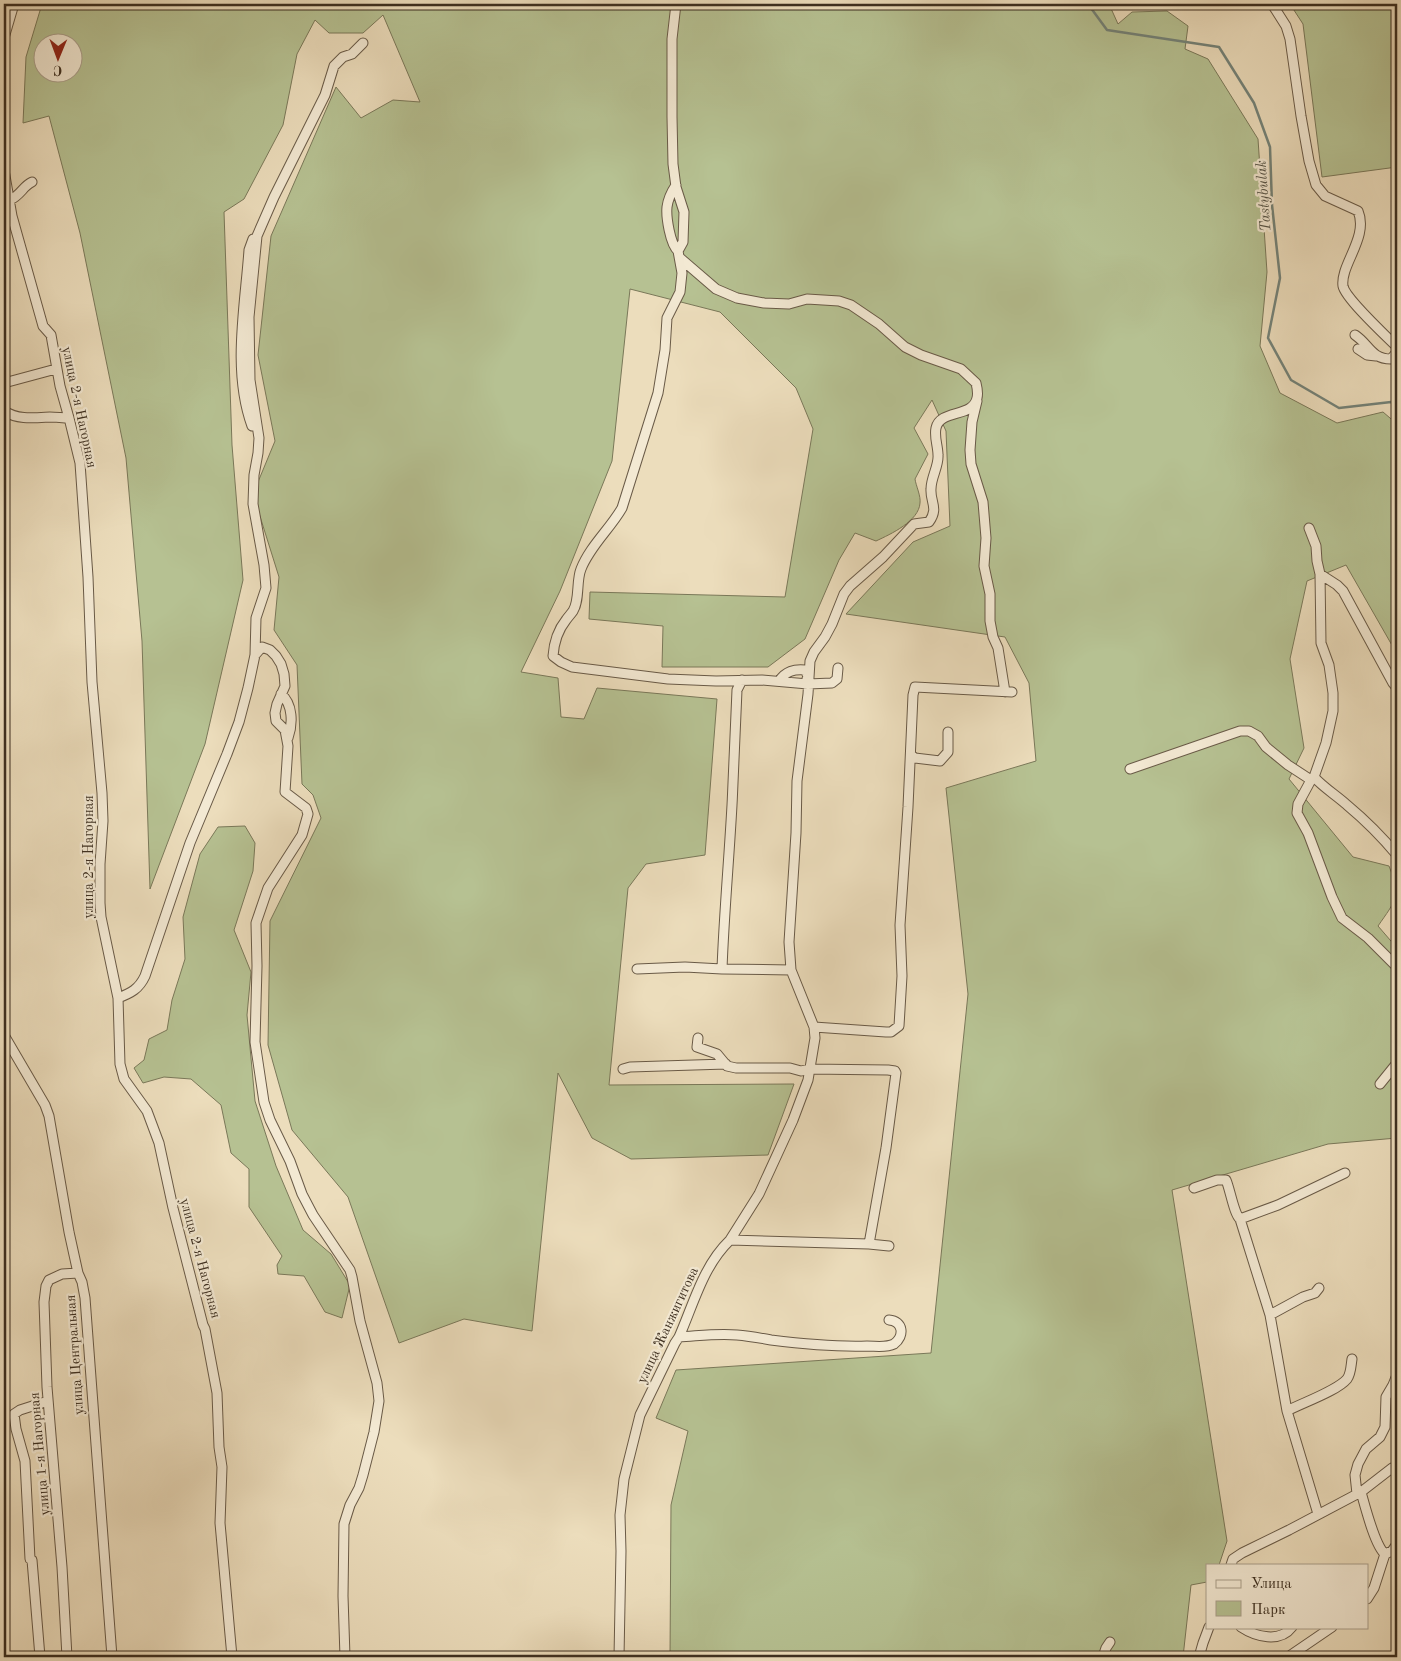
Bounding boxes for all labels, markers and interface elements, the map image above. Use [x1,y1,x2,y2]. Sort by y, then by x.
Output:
north arrow [32,32,82,82]
text: С [53,63,63,77]
water label: Tastybulak [1255,160,1274,232]
street label: улица 2-я Нагорная [59,345,99,469]
street label: улица 2-я Нагорная [82,795,96,919]
street label: улица 2-я Нагорная [177,1197,223,1320]
street label: улица Жанжигитова [635,1265,701,1386]
street label: улица Центральная [64,1294,86,1416]
street label: улица 1-я Нагорная [28,1392,52,1516]
legend [1206,1564,1368,1628]
text: Улица [1251,1577,1292,1592]
text: Парк [1251,1603,1286,1618]

